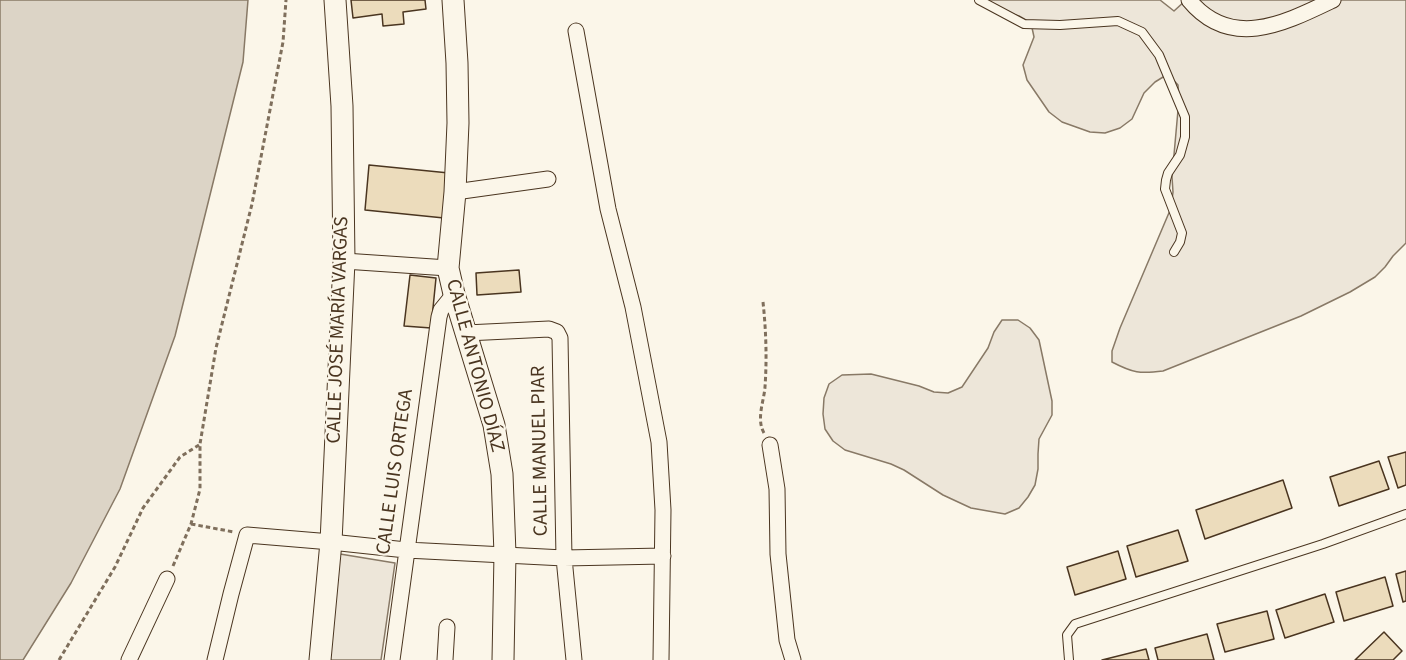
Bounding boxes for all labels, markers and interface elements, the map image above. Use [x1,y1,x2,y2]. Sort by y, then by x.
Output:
street label: CALLE JOSÉ MARÍA VARGAS [323,216,355,444]
street label: CALLE ANTONIO DÍAZ [439,277,509,455]
street label: CALLE MANUEL PIAR [528,366,554,536]
street label: CALLE LUIS ORTEGA [372,388,420,556]

